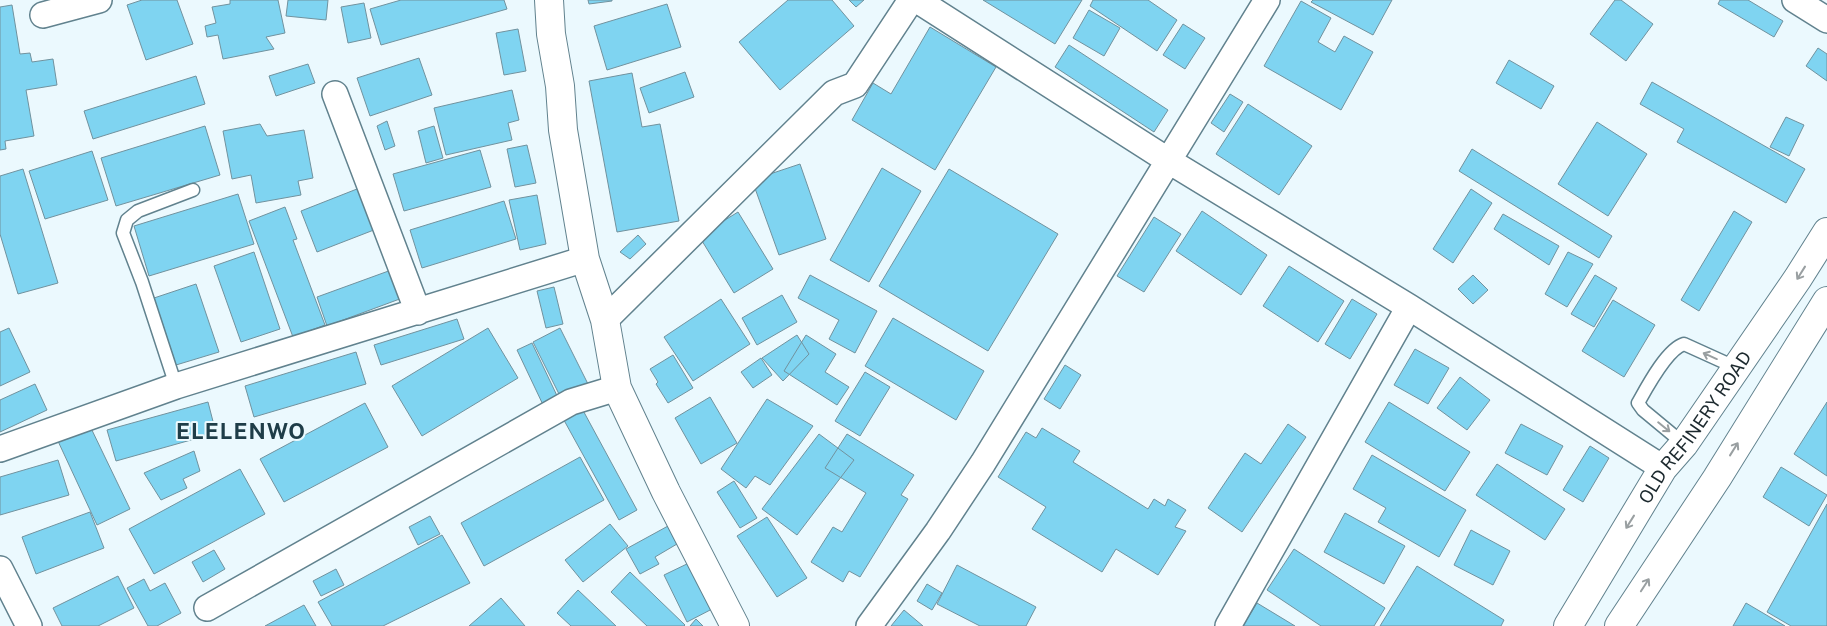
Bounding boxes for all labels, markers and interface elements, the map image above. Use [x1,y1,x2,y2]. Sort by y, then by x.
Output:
one-way arrow [1796,265,1806,279]
street label: OLD REFINERY ROAD [1634,347,1755,507]
one-way arrow [1703,351,1718,360]
district label: ELELENWO [176,418,306,444]
one-way arrow [1657,421,1670,432]
one-way arrow [1730,443,1740,457]
one-way arrow [1625,514,1635,528]
one-way arrow [1640,578,1650,592]

